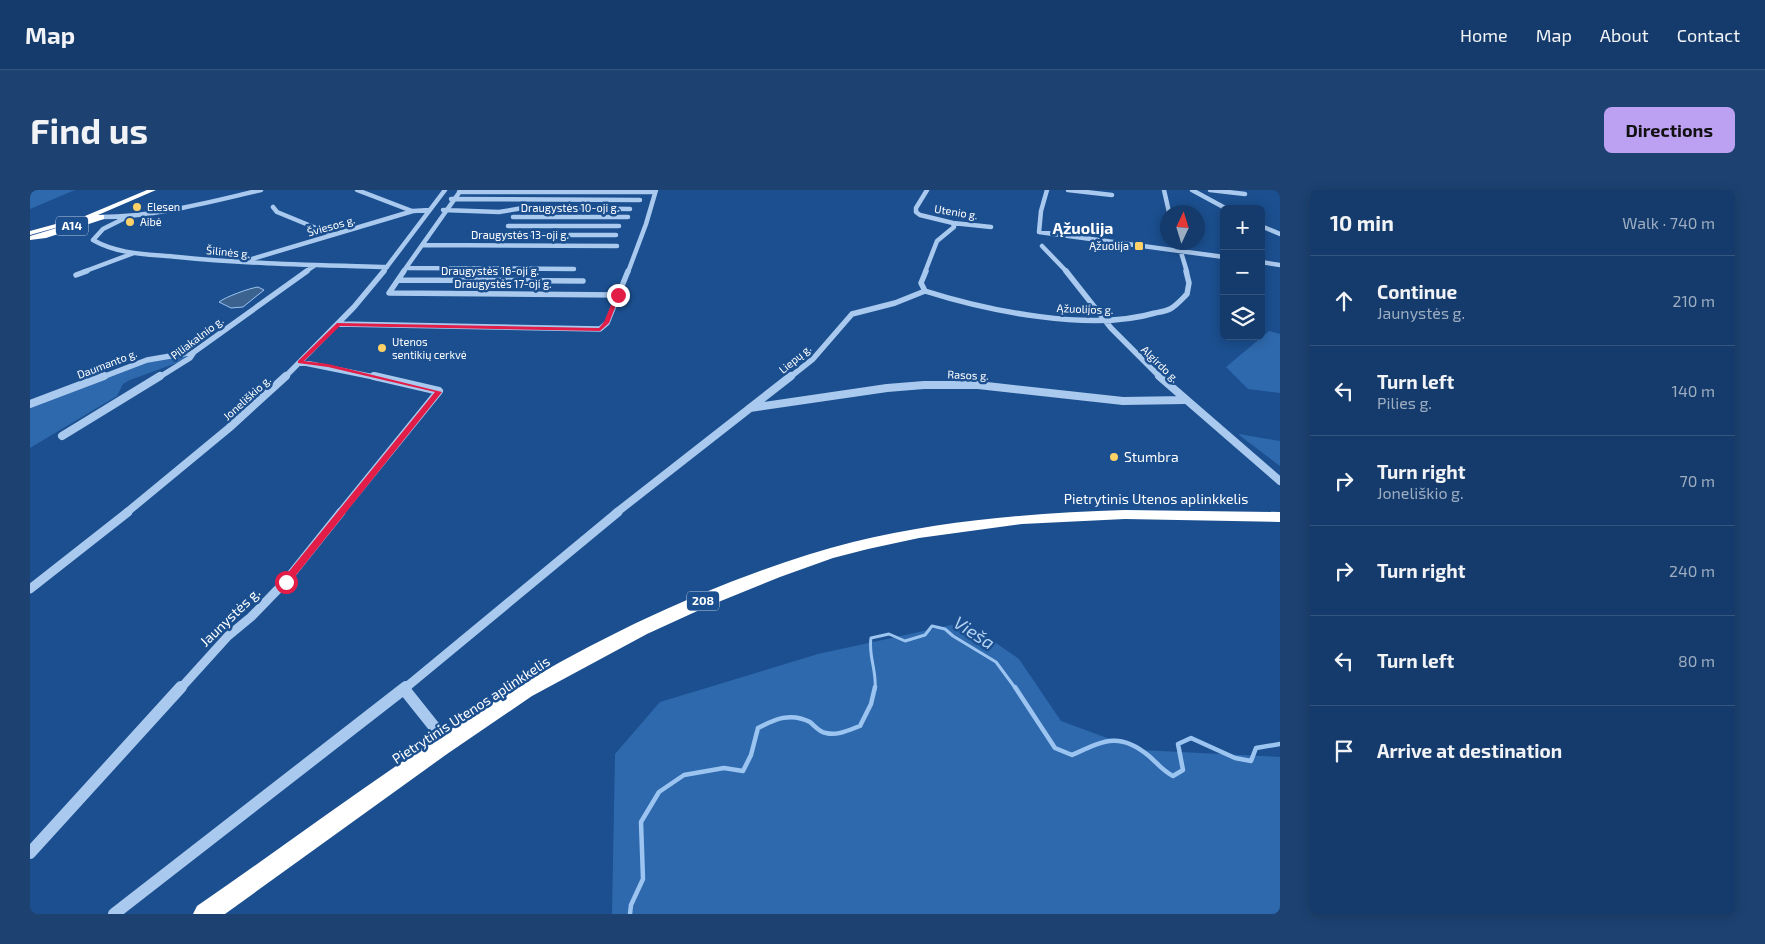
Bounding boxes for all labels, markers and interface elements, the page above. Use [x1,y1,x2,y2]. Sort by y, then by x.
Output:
text: Map [25,20,75,49]
text: Home [1460,24,1508,46]
text: Map [1536,24,1572,46]
text: About [1600,24,1649,46]
text: Contact [1677,24,1740,46]
button: Directions [1604,107,1735,153]
text: Find us [30,109,148,151]
place label: Elesen [147,200,180,213]
marker: Elesen [131,201,143,213]
street label: Draugystės 10-oji g. [521,201,619,215]
street label: Utenio g. [933,202,979,221]
north arrow [1160,205,1205,250]
map controls [1220,205,1265,340]
button: + [1220,205,1265,250]
text: 10 min [1330,210,1394,235]
street label: Šviesos g. [305,213,356,239]
text: Walk · 740 m [1622,213,1715,232]
place label: Aibė [140,215,162,228]
marker: Aibė [124,216,136,228]
road number: A14 [56,217,88,236]
district label: Ąžuolija [1052,218,1114,237]
street label: Draugystės 13-oji g. [471,228,569,242]
place label: Ąžuolija [1089,239,1129,253]
marker: Ąžuolija [1133,240,1145,252]
street label: Šilinės g. [206,243,250,260]
button: − [1220,250,1265,295]
street label: Draugystės 16-oji g. [441,264,539,278]
street label: Draugystės 17-oji g. [454,277,552,291]
text: Continue [1377,280,1457,303]
route end [607,284,630,307]
icon: ahead [1330,287,1358,315]
text: 210 m [1672,291,1715,310]
button: layers [1220,295,1265,340]
street label: Ąžuolijos g. [1056,301,1114,317]
text: Jaunystės g. [1377,303,1465,322]
street label: Piliakalnio g. [168,314,226,362]
place label: Utenos sentikių cerkvė [392,335,467,361]
street label: Liepų g. [776,341,813,376]
marker: Utenos sentikių cerkvė [376,342,388,354]
street label: Algirdo g. [1139,343,1182,385]
street label: Daumanto g. [75,346,139,381]
street label: Rasos g. [947,367,989,382]
text: Turn left [1377,370,1454,393]
street label: Joneliškio g. [220,373,273,422]
icon: left [1330,377,1358,405]
text: 140 m [1672,381,1715,400]
text: Pilies g. [1377,393,1432,412]
place label: Stumbra [1124,448,1179,465]
marker: Stumbra [1108,451,1120,463]
text: Turn right [1377,460,1465,483]
icon: right [1330,467,1358,495]
text: 70 m [1680,471,1715,490]
text: Joneliškio g. [1377,483,1464,502]
street label: Pietrytinis Utenos aplinkkelis [1064,490,1248,507]
icon: right [1330,557,1358,585]
text: Turn right [1377,559,1465,582]
text: 240 m [1669,561,1715,580]
route start [275,571,298,594]
street label: Jaunystės g. [196,584,263,650]
road number: 208 [687,592,719,611]
water label: Vieša [950,611,999,653]
icon: left [1330,647,1358,675]
text: Turn left [1377,649,1454,672]
text: 80 m [1678,651,1715,670]
street label: Pietrytinis Utenos aplinkkelis [389,652,553,767]
icon: arrive [1330,737,1358,765]
text: Arrive at destination [1377,739,1562,762]

